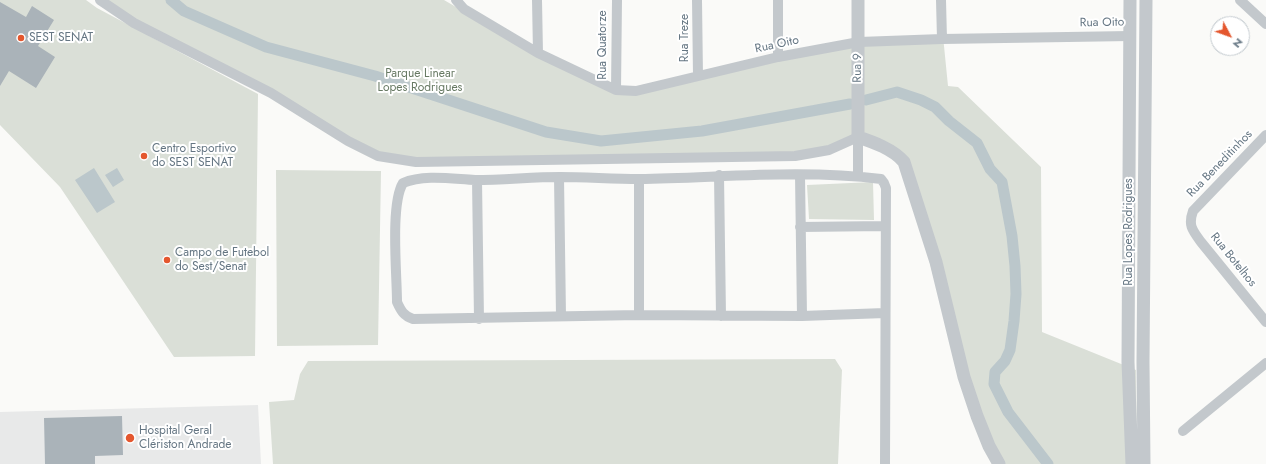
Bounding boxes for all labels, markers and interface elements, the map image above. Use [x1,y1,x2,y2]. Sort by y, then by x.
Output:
street label: Rua Quatorze [596,10,610,80]
street label: Rua Treze [678,14,692,62]
street label: Rua Oito [1080,15,1124,31]
north arrow [1210,16,1250,56]
place label: SEST SENAT [29,31,93,45]
marker: SEST SENAT [16,33,26,43]
street label: Rua Oito [754,33,800,57]
text: N [1229,35,1247,52]
street label: Rua 9 [851,53,865,83]
park label: Parque Linear Lopes Rodrigues [378,67,462,95]
street label: Rua Beneditinhos [1184,127,1256,201]
place label: Centro Esportivo do SEST SENAT [152,142,236,170]
marker: Centro Esportivo do SEST SENAT [139,151,149,161]
street label: Rua Lopes Rodrigues [1122,178,1136,286]
street label: Rua Botelhos [1207,230,1259,290]
place label: Campo de Futebol do Sest/Senat [175,246,269,274]
marker: Campo de Futebol do Sest/Senat [162,255,172,265]
place label: Hospital Geral Clériston Andrade [139,424,232,452]
marker: Hospital Geral Clériston Andrade [124,432,136,444]

